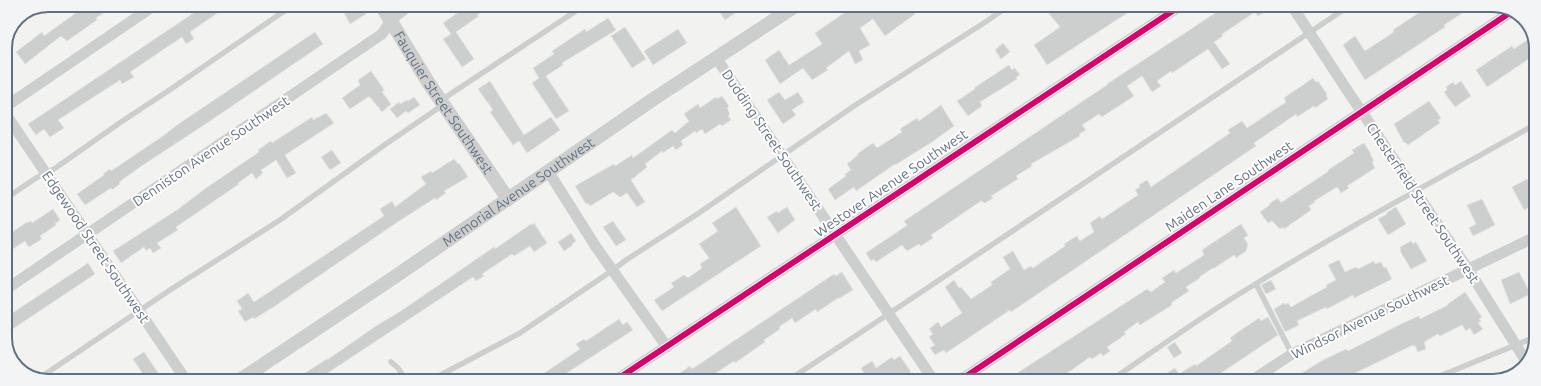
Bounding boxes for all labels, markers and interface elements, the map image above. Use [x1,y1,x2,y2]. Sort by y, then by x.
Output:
street label: Fauquier Street Southwest [391,28,497,177]
street label: Dudding Street Southwest [719,67,825,214]
street label: Denniston Avenue Southwest [130,92,293,209]
street label: Chesterfield Street Southwest [1363,120,1483,287]
street label: Westover Avenue Southwest [812,126,971,240]
street label: Memorial Avenue Southwest [439,134,598,250]
street label: Maiden Lane Southwest [1162,137,1296,235]
street label: Edgewood Street Southwest [39,168,153,326]
street label: Windsor Avenue Southwest [1289,272,1452,362]

